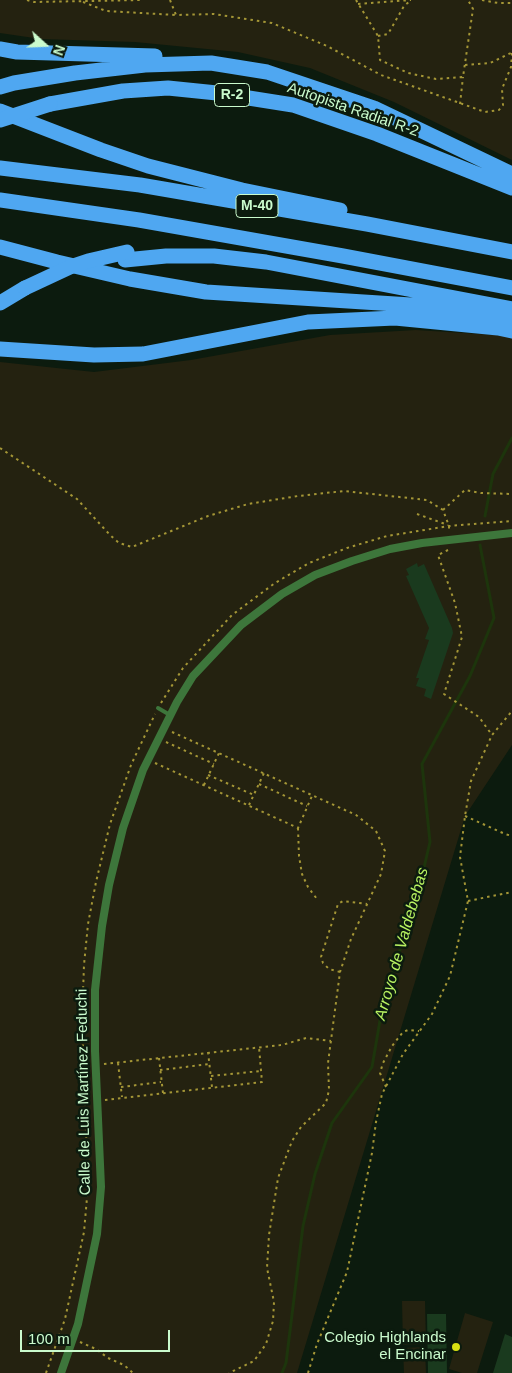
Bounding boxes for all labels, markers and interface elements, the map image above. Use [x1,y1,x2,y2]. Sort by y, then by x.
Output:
north arrow [20,20,70,70]
text: N [50,43,68,58]
street label: Autopista Radial R-2 [285,79,421,141]
road number: R-2 [214,84,250,106]
road number: M-40 [236,195,278,218]
water label: Arroyo de Valdebebas [371,866,433,1022]
street label: Calle de Luis Martínez Feduchi [73,988,95,1196]
scale bar [22,1320,172,1352]
place label: Colegio Highlands el Encinar [324,1329,446,1364]
text: 100 m [28,1330,70,1347]
marker: Colegio Highlands el Encinar [450,1341,462,1353]

